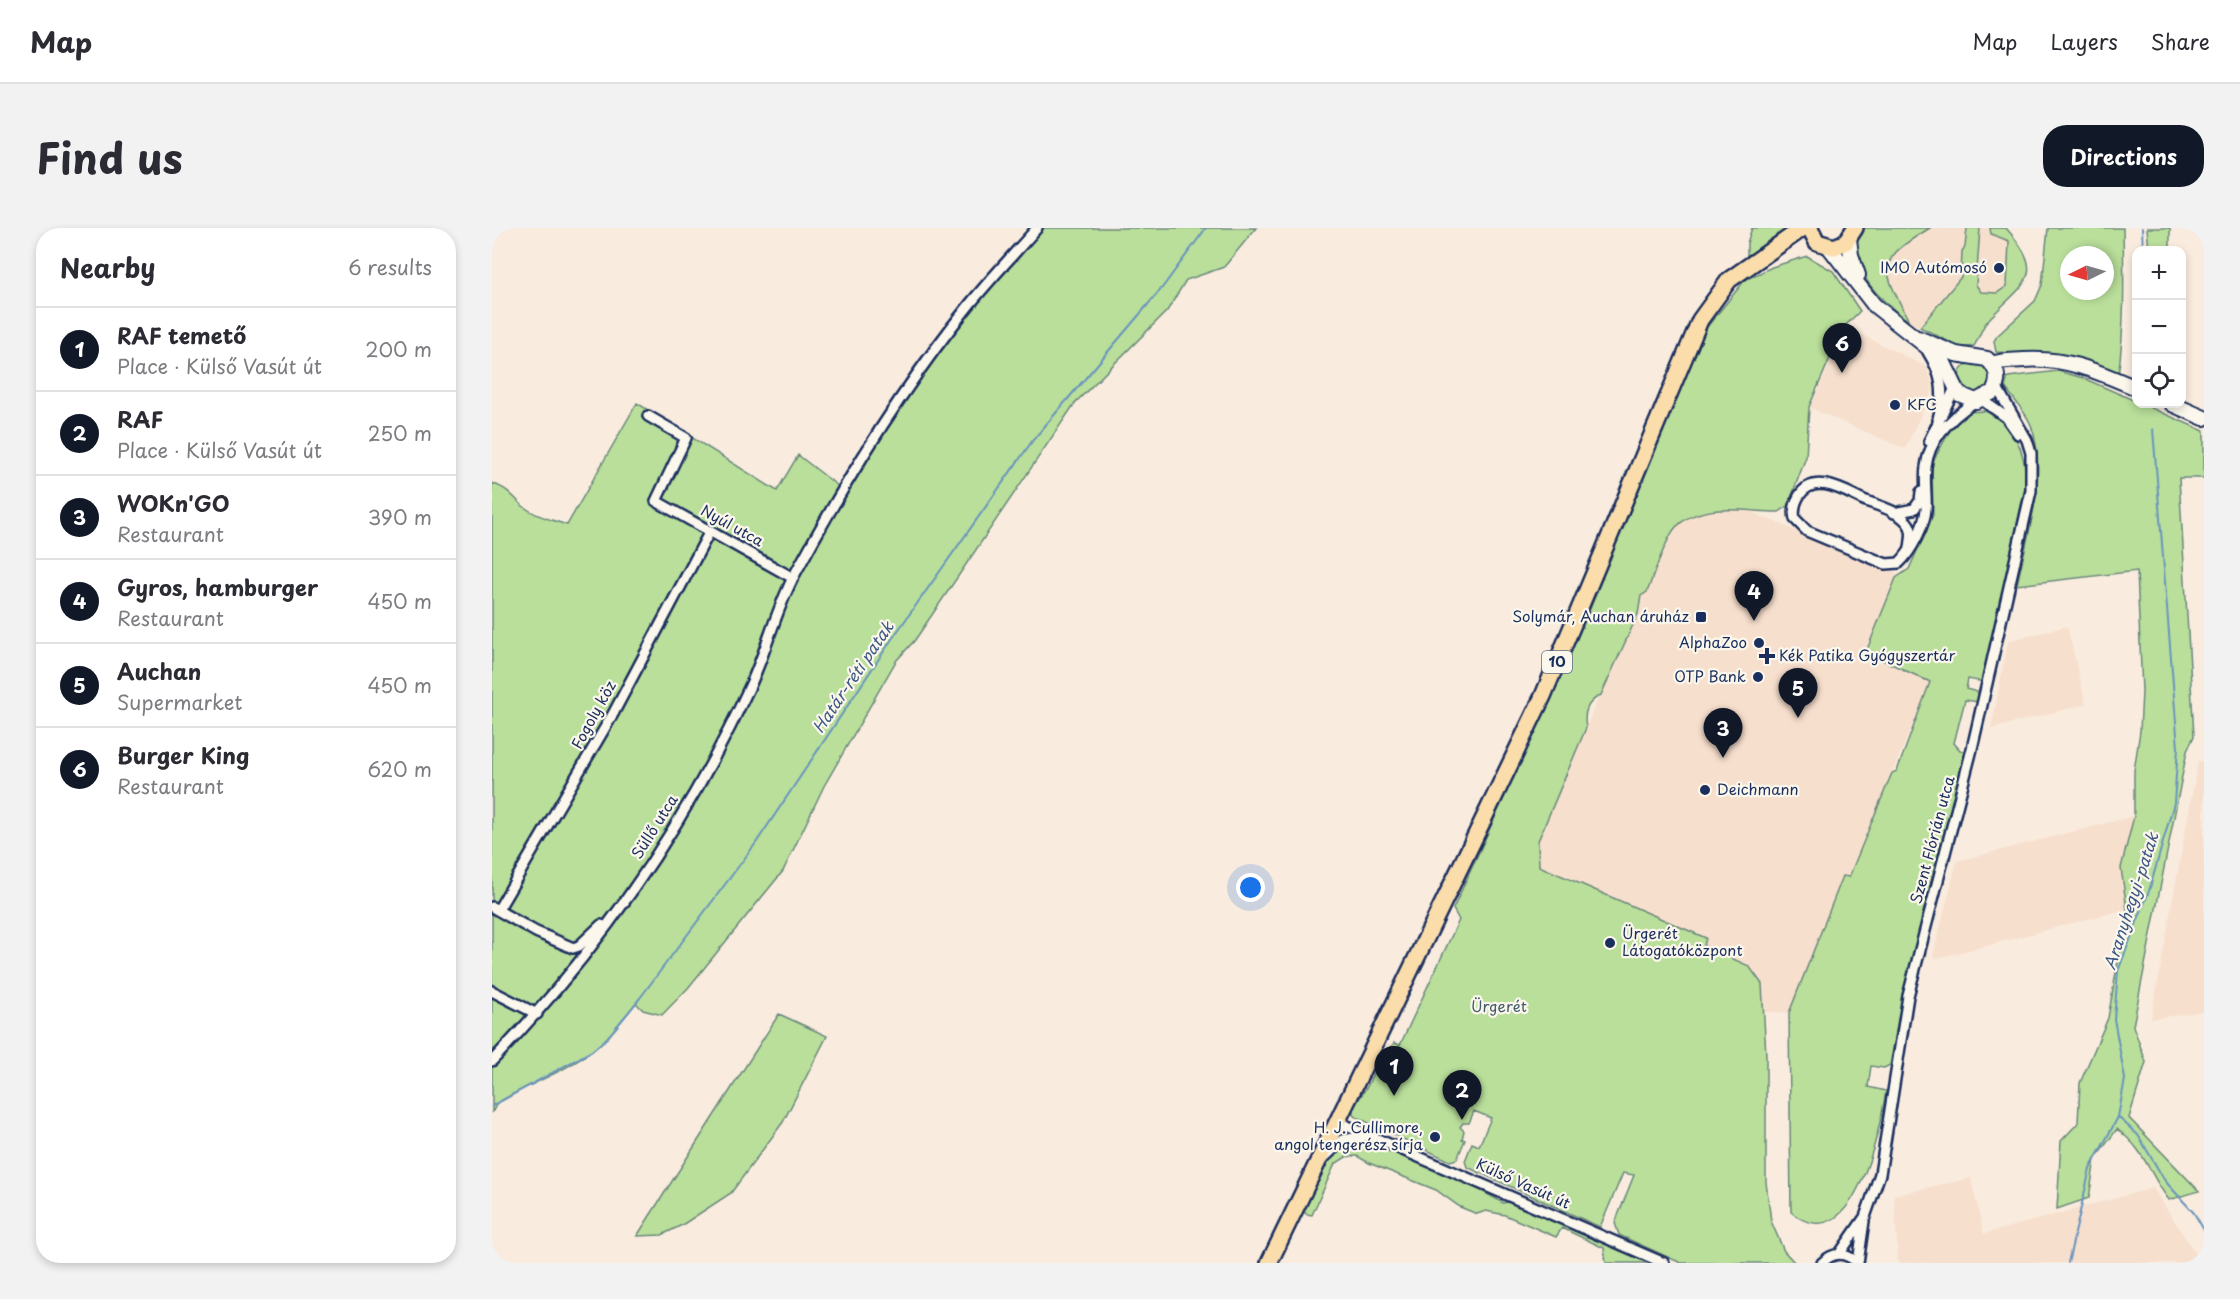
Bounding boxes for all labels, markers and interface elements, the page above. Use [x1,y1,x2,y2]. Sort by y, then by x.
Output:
text: Map [30,20,92,63]
text: Map [1973,25,2017,57]
text: Layers [2050,25,2118,57]
text: Share [2151,25,2210,57]
text: Find us [36,125,183,188]
button: Directions [2043,125,2204,187]
north arrow [2060,246,2114,300]
map controls [2132,246,2186,408]
button: + [2132,246,2186,300]
text: Nearby [60,248,155,287]
text: 6 results [348,252,432,282]
place label: IMO Autómosó [1880,255,1987,278]
marker: IMO Autómosó [1992,261,2006,275]
button: − [2132,300,2186,354]
text: RAF temető [117,318,246,351]
pin: 6 [1822,324,1862,373]
text: 1 [75,334,84,364]
text: 200 m [365,334,432,364]
text: Place · Külső Vasút út [117,351,322,381]
button: locate [2132,354,2186,408]
place label: KFC [1907,392,1937,415]
marker: KFC [1888,398,1902,412]
text: RAF [117,402,163,435]
text: 2 [72,418,87,448]
text: 250 m [368,418,432,448]
text: Place · Külső Vasút út [117,435,322,465]
text: WOKn'GO [117,486,230,519]
street label: Nyúl utca [697,498,769,552]
text: 3 [73,502,86,532]
text: 390 m [368,502,432,532]
text: Restaurant [117,519,224,549]
text: Gyros, hamburger [117,570,318,603]
pin: 4 [1734,572,1774,621]
text: 4 [73,586,86,616]
text: 450 m [367,586,432,616]
text: Restaurant [117,603,224,633]
place label: Solymár, Auchan áruház [1512,604,1689,627]
marker: Solymár, Auchan áruház [1694,610,1708,624]
water label: Határ-réti patak [806,615,899,737]
place label: AlphaZoo [1679,630,1747,653]
marker: AlphaZoo [1752,636,1766,650]
place label: Kék Patika Gyógyszertár [1779,643,1955,666]
marker: Kék Patika Gyógyszertár [1760,649,1774,663]
road number: 10 [1542,651,1572,673]
text: Auchan [117,654,201,687]
place label: OTP Bank [1674,664,1746,687]
pin: 5 [1778,668,1818,718]
text: 5 [73,670,86,700]
text: 450 m [367,670,432,700]
marker: OTP Bank [1751,670,1765,684]
street label: Fogoly köz [564,676,621,753]
text: Supermarket [117,687,243,717]
pin: 3 [1704,708,1742,758]
text: Burger King [117,738,249,771]
text: 6 [72,754,87,784]
text: 620 m [368,754,432,784]
text: Restaurant [117,771,224,801]
street label: Szent Flórián utca [1903,773,1960,906]
place label: Deichmann [1717,777,1799,800]
marker: Deichmann [1698,783,1712,797]
street label: Süllő utca [625,789,683,863]
water label: Aranyhegyi-patak [2097,828,2164,972]
your location [1236,873,1265,902]
place label: Ürgerét Látogatóközpont [1622,921,1743,961]
marker: Ürgerét Látogatóközpont [1603,936,1617,950]
park label: Ürgerét [1471,994,1527,1017]
pin: 1 [1374,1046,1414,1096]
pin: 2 [1442,1070,1482,1120]
place label: H. J. Cullimore, angol tengerész sírja [1274,1115,1424,1155]
marker: H. J. Cullimore, angol tengerész sírja [1428,1130,1442,1144]
street label: Külső Vasút út [1473,1152,1574,1214]

